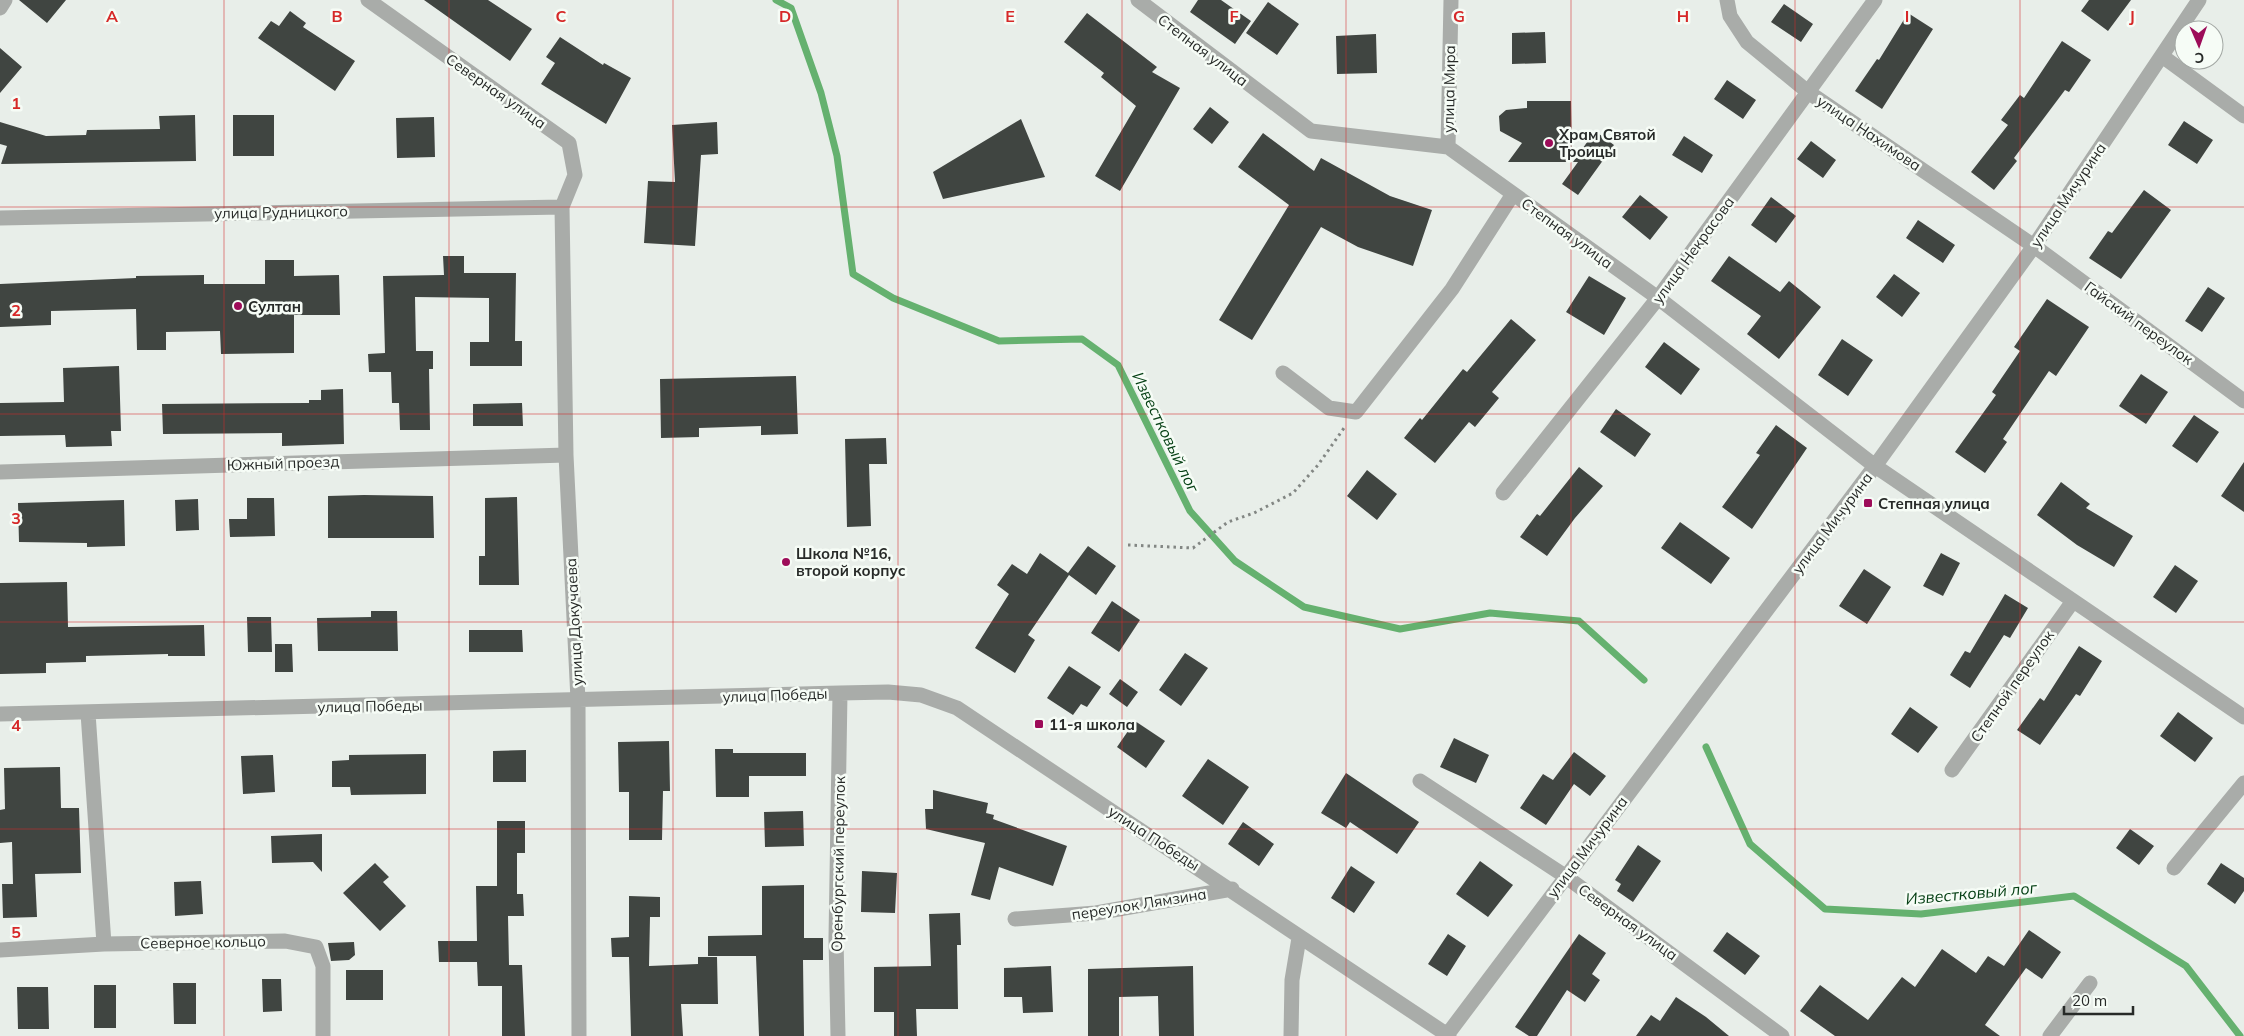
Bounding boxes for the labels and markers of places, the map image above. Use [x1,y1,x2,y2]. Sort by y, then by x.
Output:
place label: Храм Святой Троицы [1558,125,1656,161]
marker: Храм Святой Троицы [1543,137,1555,149]
place label: Султан [248,297,301,316]
marker: Султан [232,300,244,312]
place label: Степная улица [1878,494,1990,513]
marker: Степная улица [1862,497,1874,509]
place label: Школа №16, второй корпус [796,544,906,580]
marker: Школа №16, второй корпус [780,556,792,568]
place label: 11-я школа [1049,715,1135,734]
marker: 11-я школа [1033,718,1045,730]

